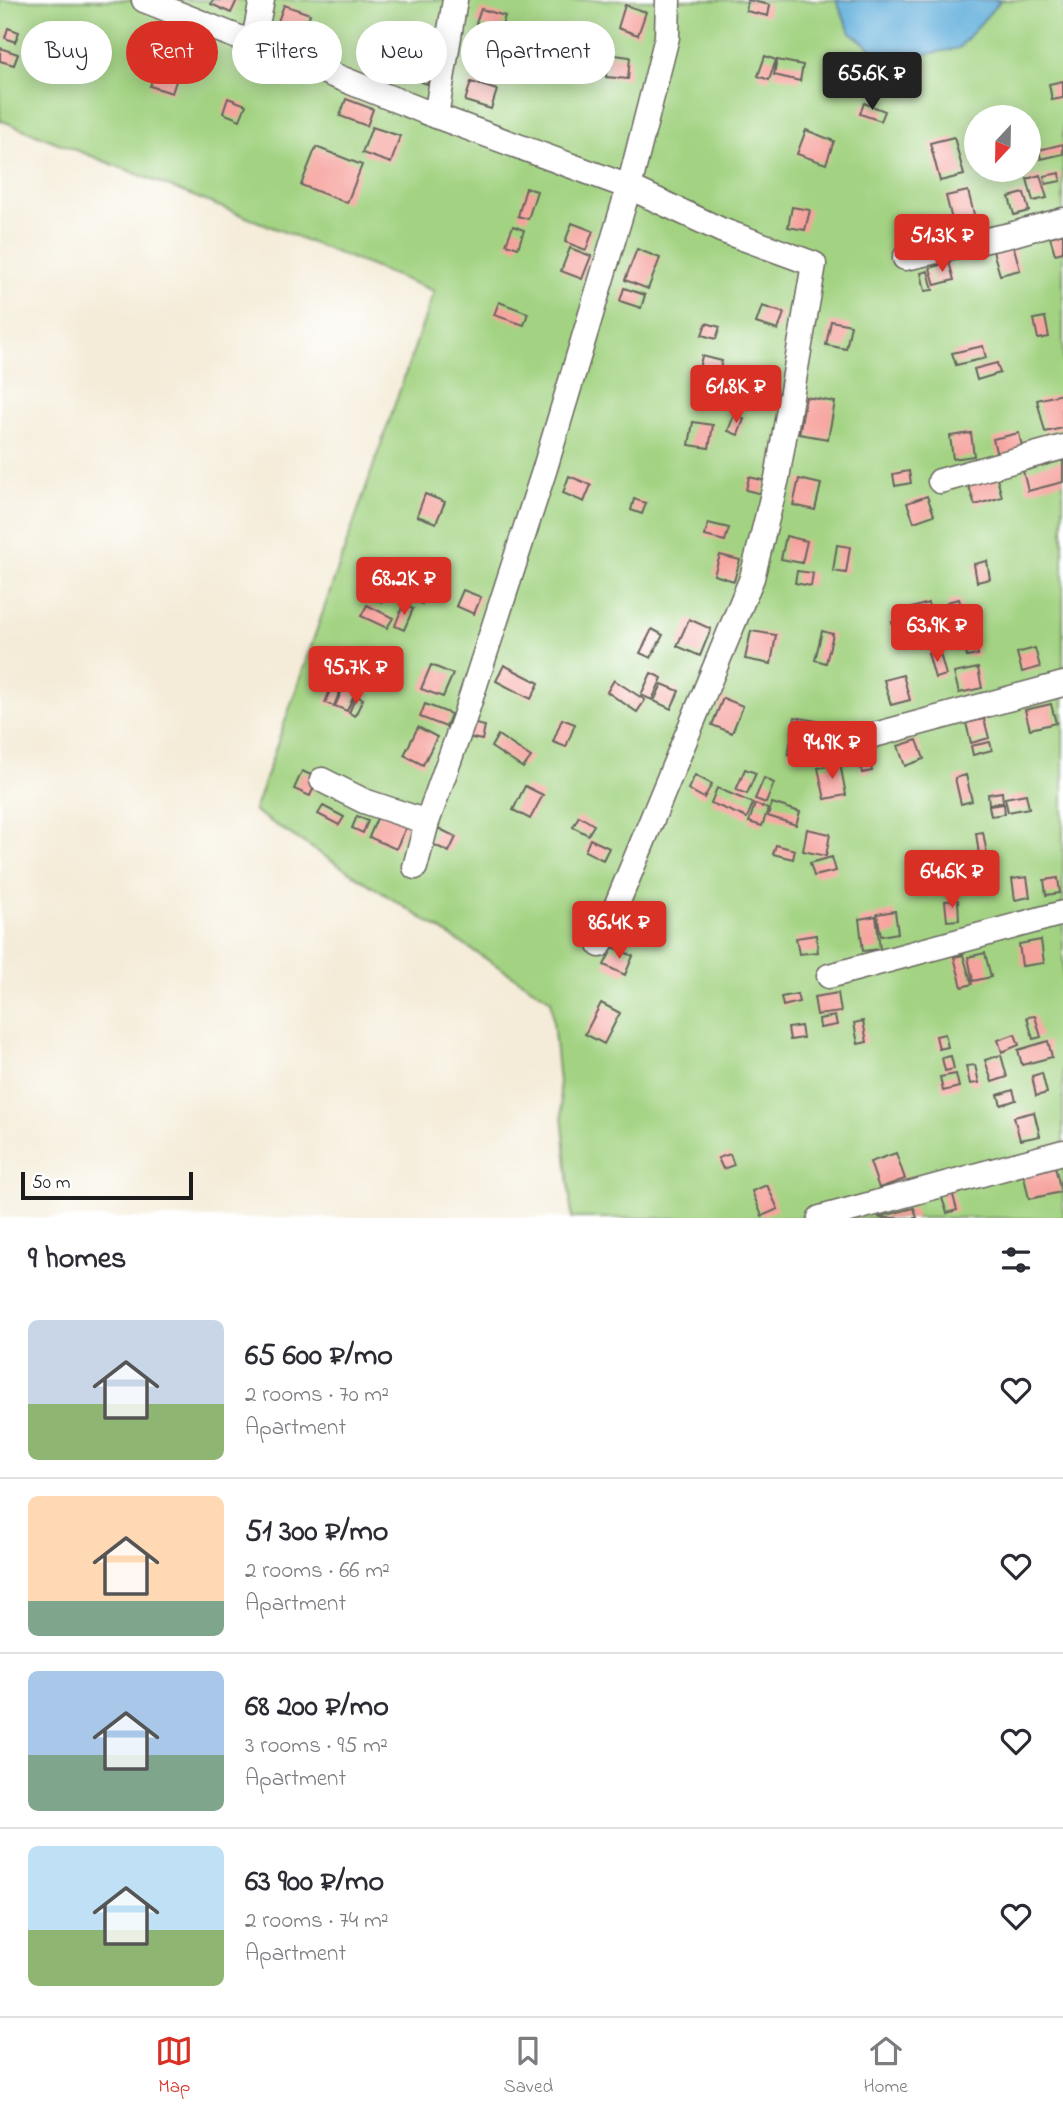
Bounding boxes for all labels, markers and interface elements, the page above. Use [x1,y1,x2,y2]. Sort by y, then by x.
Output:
chip: Buy [21,21,112,84]
chip: Rent [126,21,218,84]
chip: Filters [232,21,342,84]
chip: New [356,21,447,84]
chip: Apartment [461,21,615,84]
pin: 65.6K ₽ [807,52,937,112]
text: 65.6K ₽ [839,58,905,91]
north arrow [964,105,1041,182]
map controls [964,105,1041,182]
pin: 51.3K ₽ [877,215,1007,274]
text: 51.3K ₽ [910,220,974,253]
pin: 61.8K ₽ [671,366,801,425]
text: 61.8K ₽ [706,371,766,404]
pin: 68.2K ₽ [339,558,469,617]
text: 68.2K ₽ [372,563,436,596]
pin: 63.9K ₽ [872,604,1002,664]
text: 63.9K ₽ [907,610,967,643]
pin: 95.7K ₽ [291,646,421,706]
text: 95.7K ₽ [325,652,387,685]
pin: 94.9K ₽ [767,722,897,781]
text: 94.9K ₽ [804,727,860,760]
pin: 64.6K ₽ [887,850,1017,910]
text: 64.6K ₽ [920,856,984,889]
pin: 86.4K ₽ [554,902,684,961]
text: 86.4K ₽ [588,907,650,940]
scale bar [21,1169,192,1201]
text: 50 m [32,1170,71,1197]
text: 9 homes [28,1238,126,1282]
icon: filters [997,1241,1035,1279]
text: 65 600 ₽/mo [245,1335,393,1379]
icon: home [84,1348,168,1432]
icon: heart [997,1371,1035,1409]
text: 2 rooms · 70 m² [245,1379,389,1412]
text: Apartment [245,1412,346,1445]
text: 51 300 ₽/mo [245,1511,388,1555]
icon: home [84,1524,168,1608]
icon: heart [997,1547,1035,1585]
text: 2 rooms · 66 m² [245,1555,390,1588]
text: Apartment [245,1588,346,1621]
text: 68 200 ₽/mo [245,1686,389,1730]
icon: home [84,1699,168,1783]
icon: heart [997,1722,1035,1760]
text: 3 rooms · 95 m² [245,1730,388,1763]
text: Apartment [245,1763,346,1796]
text: 63 900 ₽/mo [245,1861,384,1905]
icon: home [84,1874,168,1958]
icon: heart [997,1897,1035,1935]
text: 2 rooms · 74 m² [245,1905,389,1938]
text: Apartment [245,1938,346,1971]
tab: Map [155,2032,193,2101]
tab: Saved [504,2032,553,2101]
tab: Home [864,2032,908,2101]

